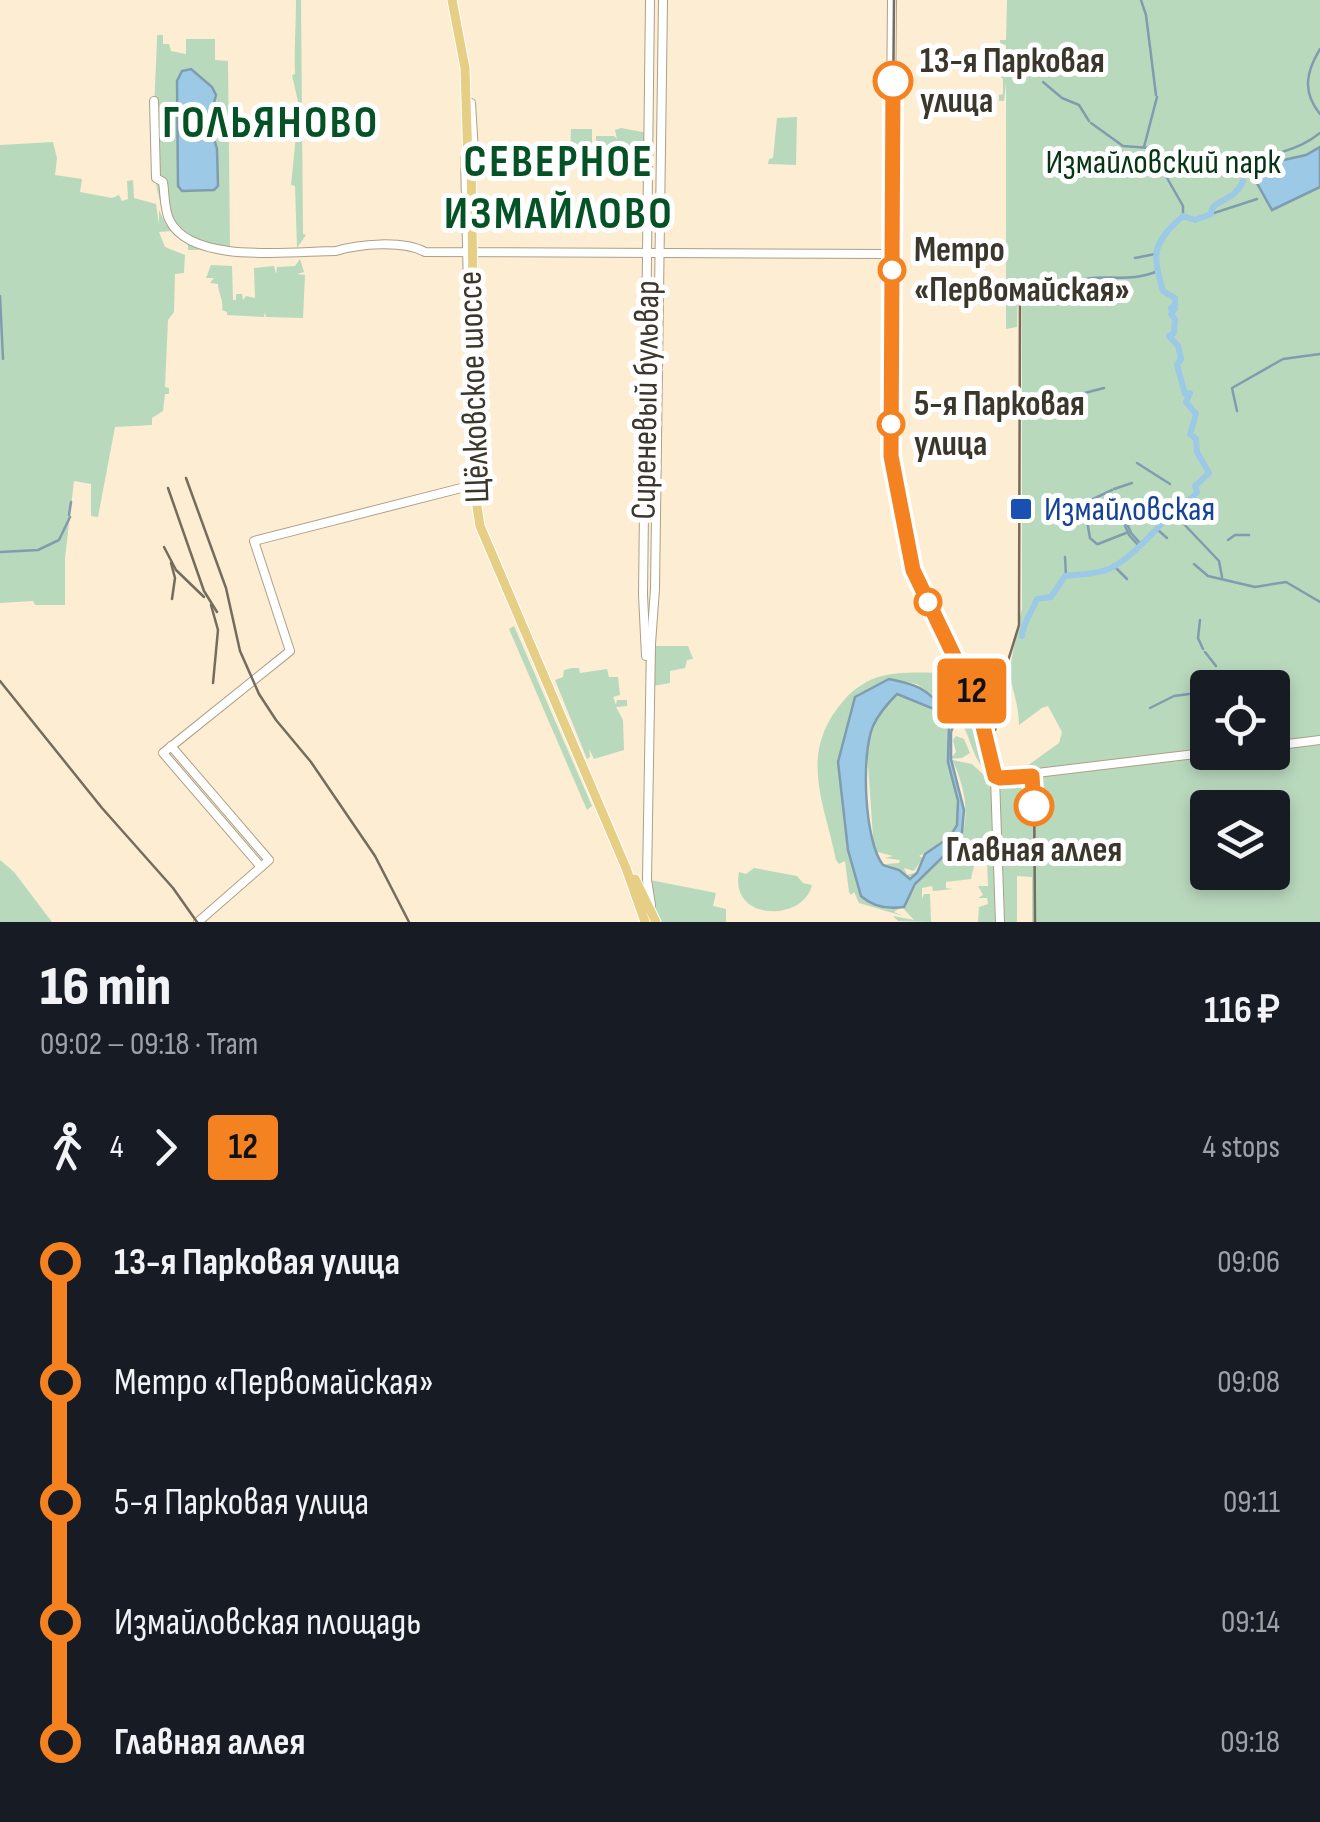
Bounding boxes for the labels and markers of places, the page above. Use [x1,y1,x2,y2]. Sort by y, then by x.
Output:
place label: 13-я Парковая улица [920,40,1105,123]
marker: 13-я Парковая улица [874,62,912,100]
place label: Метро «Первомайская» [914,229,1130,312]
marker: Метро «Первомайская» [879,257,905,283]
place label: 5-я Парковая улица [914,383,1085,466]
marker: 5-я Парковая улица [878,411,904,437]
place label: Измайловская [1044,488,1215,531]
marker: Измайловская [1008,496,1034,522]
unlabelled marker [915,589,941,615]
marker: Главная аллея [1015,787,1053,825]
place label: Главная аллея [946,829,1122,872]

